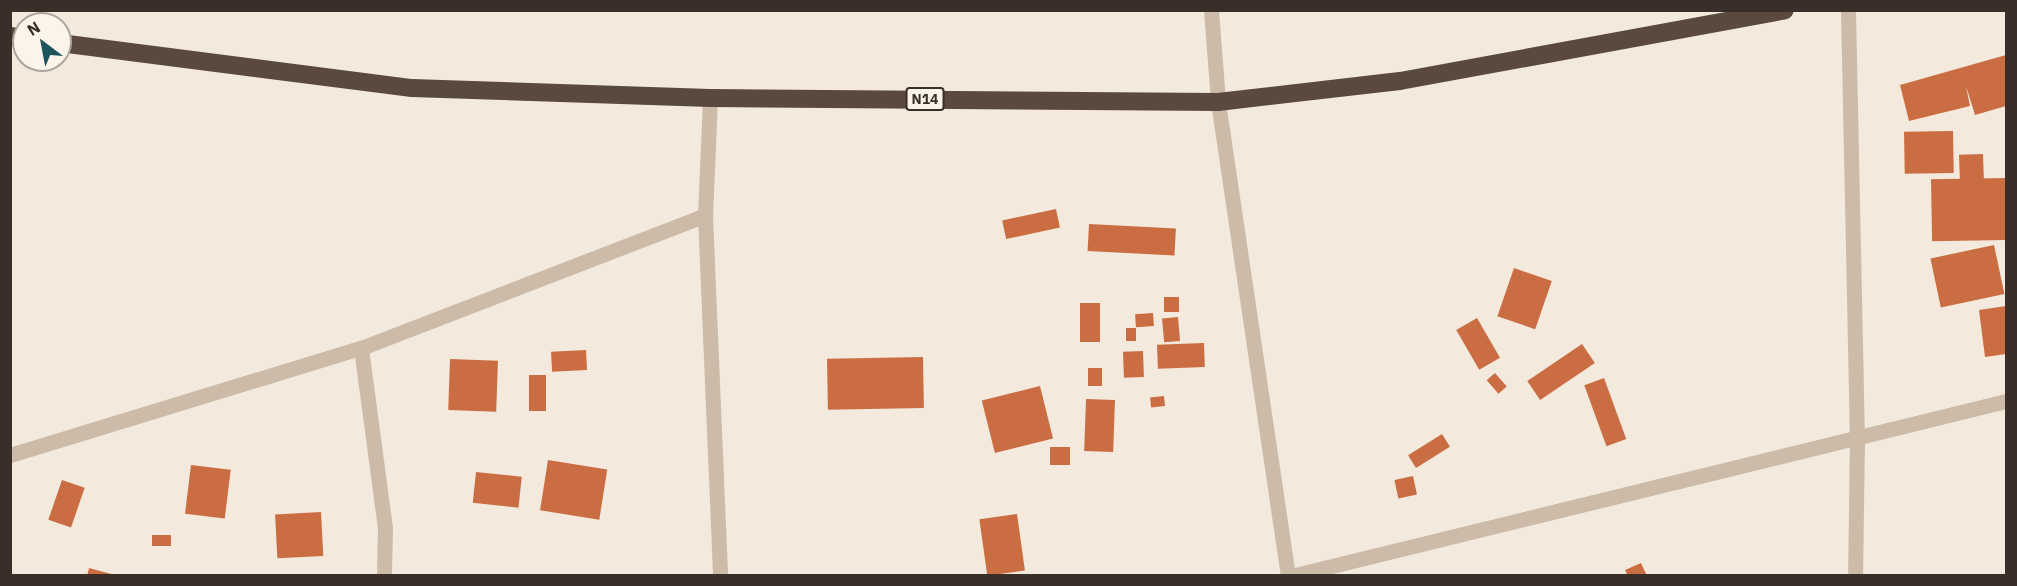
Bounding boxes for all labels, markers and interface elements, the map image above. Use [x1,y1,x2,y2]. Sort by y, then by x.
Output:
north arrow [12,12,72,72]
text: N [23,17,44,40]
road number: N14 [906,88,944,110]

